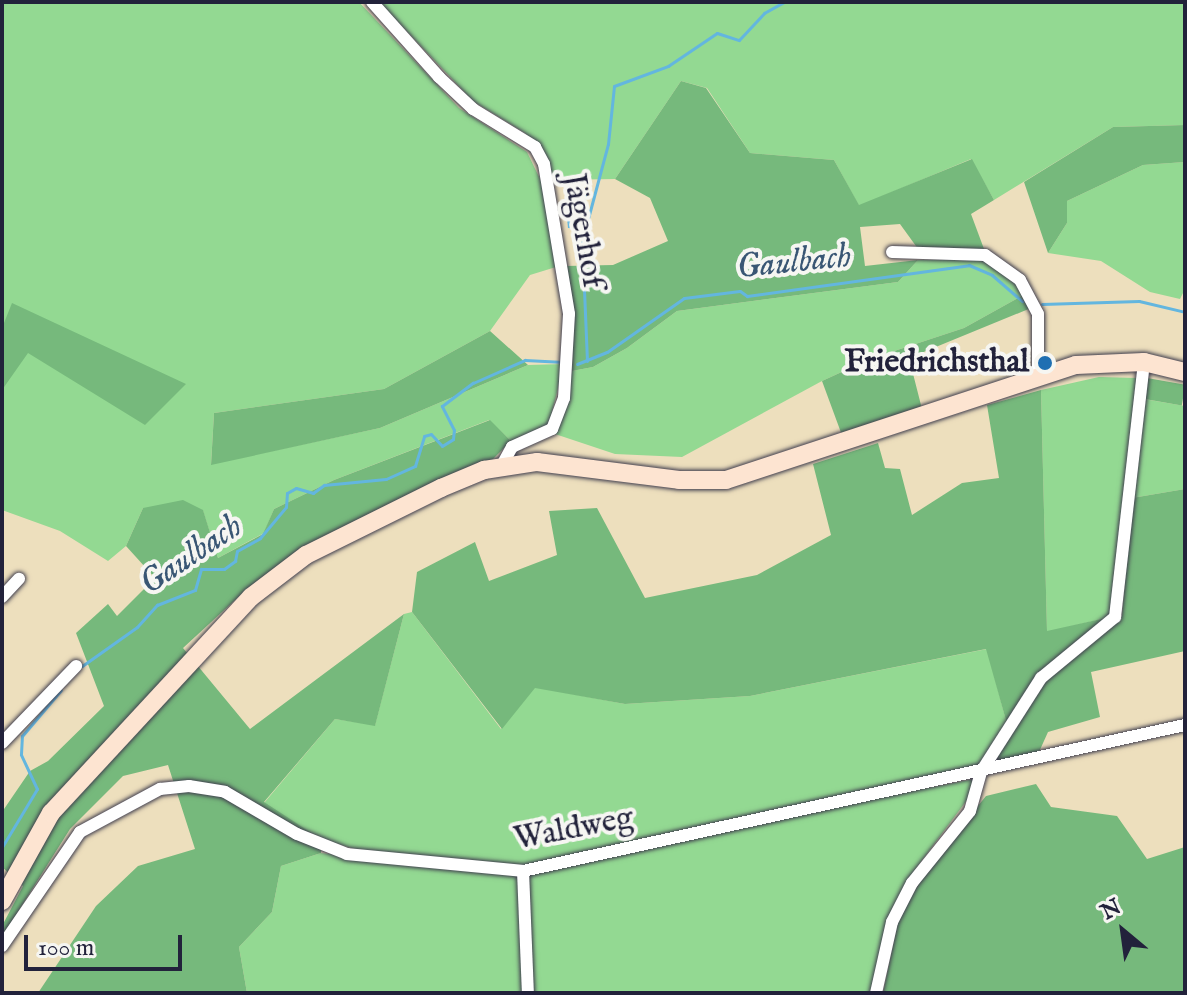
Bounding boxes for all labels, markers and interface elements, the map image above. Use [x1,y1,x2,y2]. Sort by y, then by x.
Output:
street label: Jägerhof [553,171,611,291]
water label: Gaulbach [735,236,853,288]
place label: Friedrichsthal [844,344,1029,382]
marker: Friedrichsthal [1036,354,1054,372]
water label: Gaulbach [132,506,250,604]
street label: Waldweg [511,800,637,860]
north arrow [1083,891,1163,971]
text: N [1096,893,1126,927]
scale bar [28,919,186,969]
text: 100 m [38,933,94,964]

